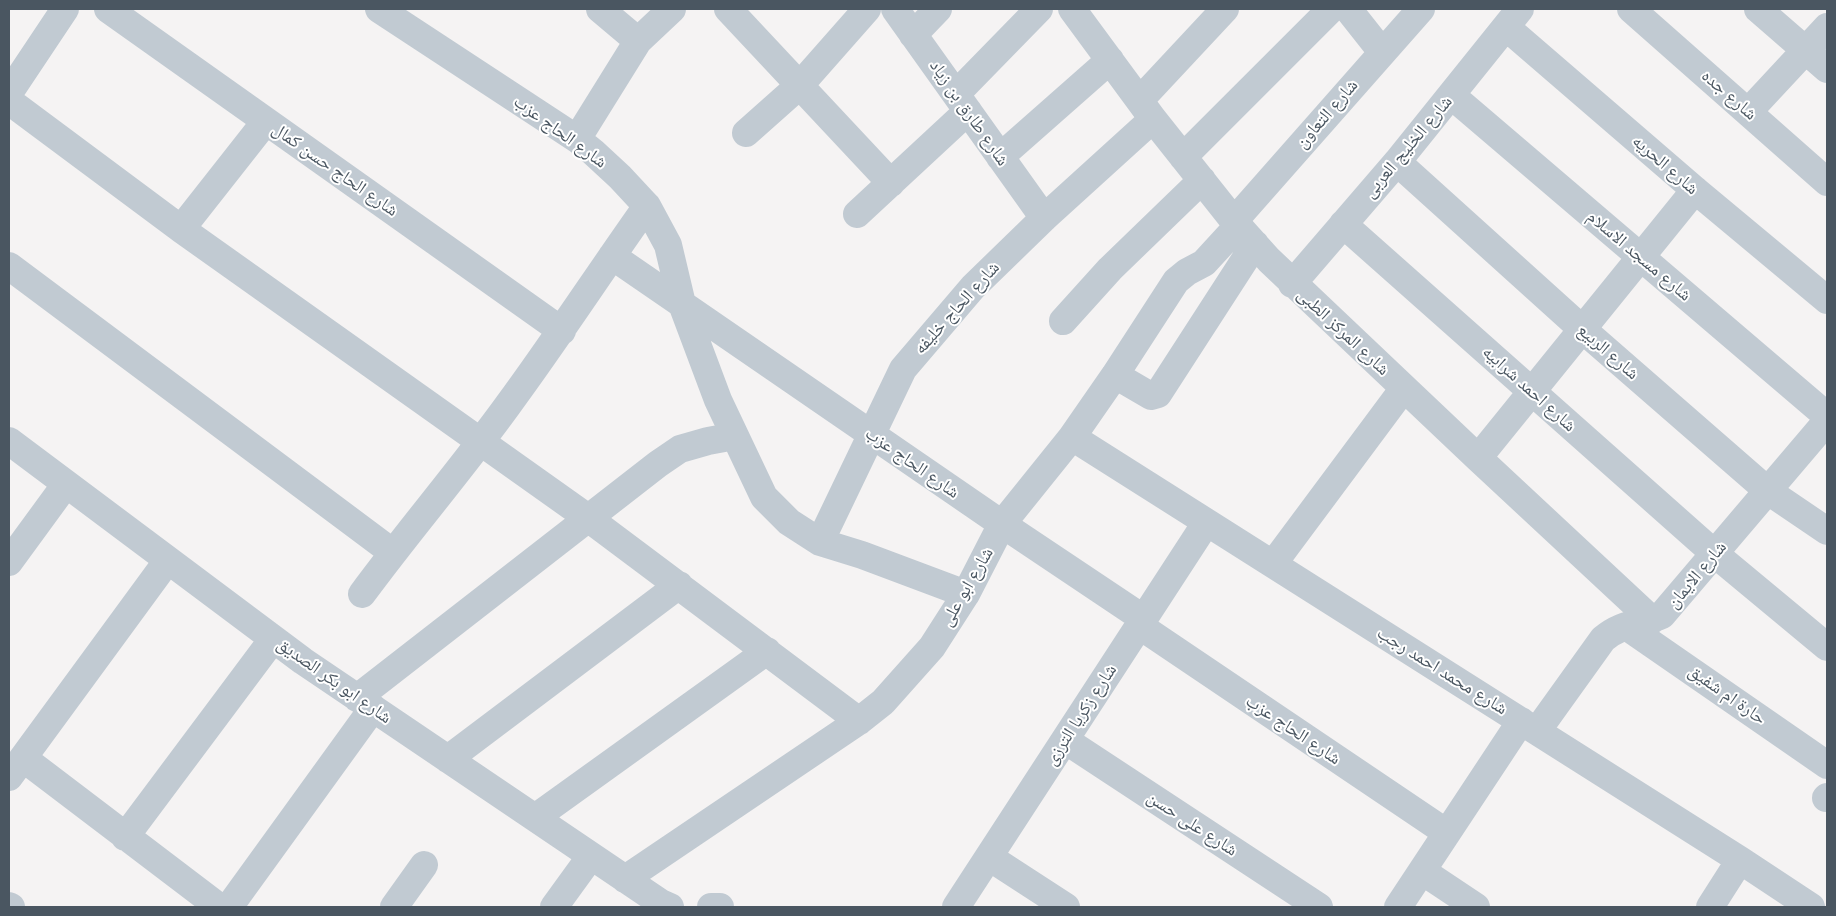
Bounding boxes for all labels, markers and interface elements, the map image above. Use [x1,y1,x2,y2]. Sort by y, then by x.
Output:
street label: شارع طارق بن زياد [925,56,1013,170]
street label: شارع جده [1697,65,1761,125]
street label: شارع التعاون [1291,75,1363,153]
street label: شارع الحاج عزب [509,91,611,173]
street label: شارع الخليج العربى [1359,91,1457,203]
street label: شارع الحاج حسن كمال [268,118,402,222]
street label: شارع الحريه [1627,130,1703,200]
street label: شارع مسجد الاسلام [1582,206,1696,306]
street label: شارع الحاج خليفه [910,257,1004,359]
street label: شارع المركز الطبى [1292,284,1394,380]
street label: شارع الربيع [1573,319,1643,385]
street label: شارع احمد شرابيه [1478,341,1580,437]
street label: شارع الحاج عزب [861,423,963,503]
street label: شارع الايمان [1663,537,1731,613]
street label: شارع ابو على [936,544,998,630]
street label: شارع محمد احمد رجب [1373,622,1511,720]
street label: شارع ابو بكر الصديق [272,633,396,729]
street label: شارع زكريا الترزى [1040,660,1122,770]
street label: حارة ام شفيق [1684,660,1770,730]
street label: شارع الحاج عزب [1241,690,1345,770]
street label: شارع على حسن [1143,787,1241,861]

